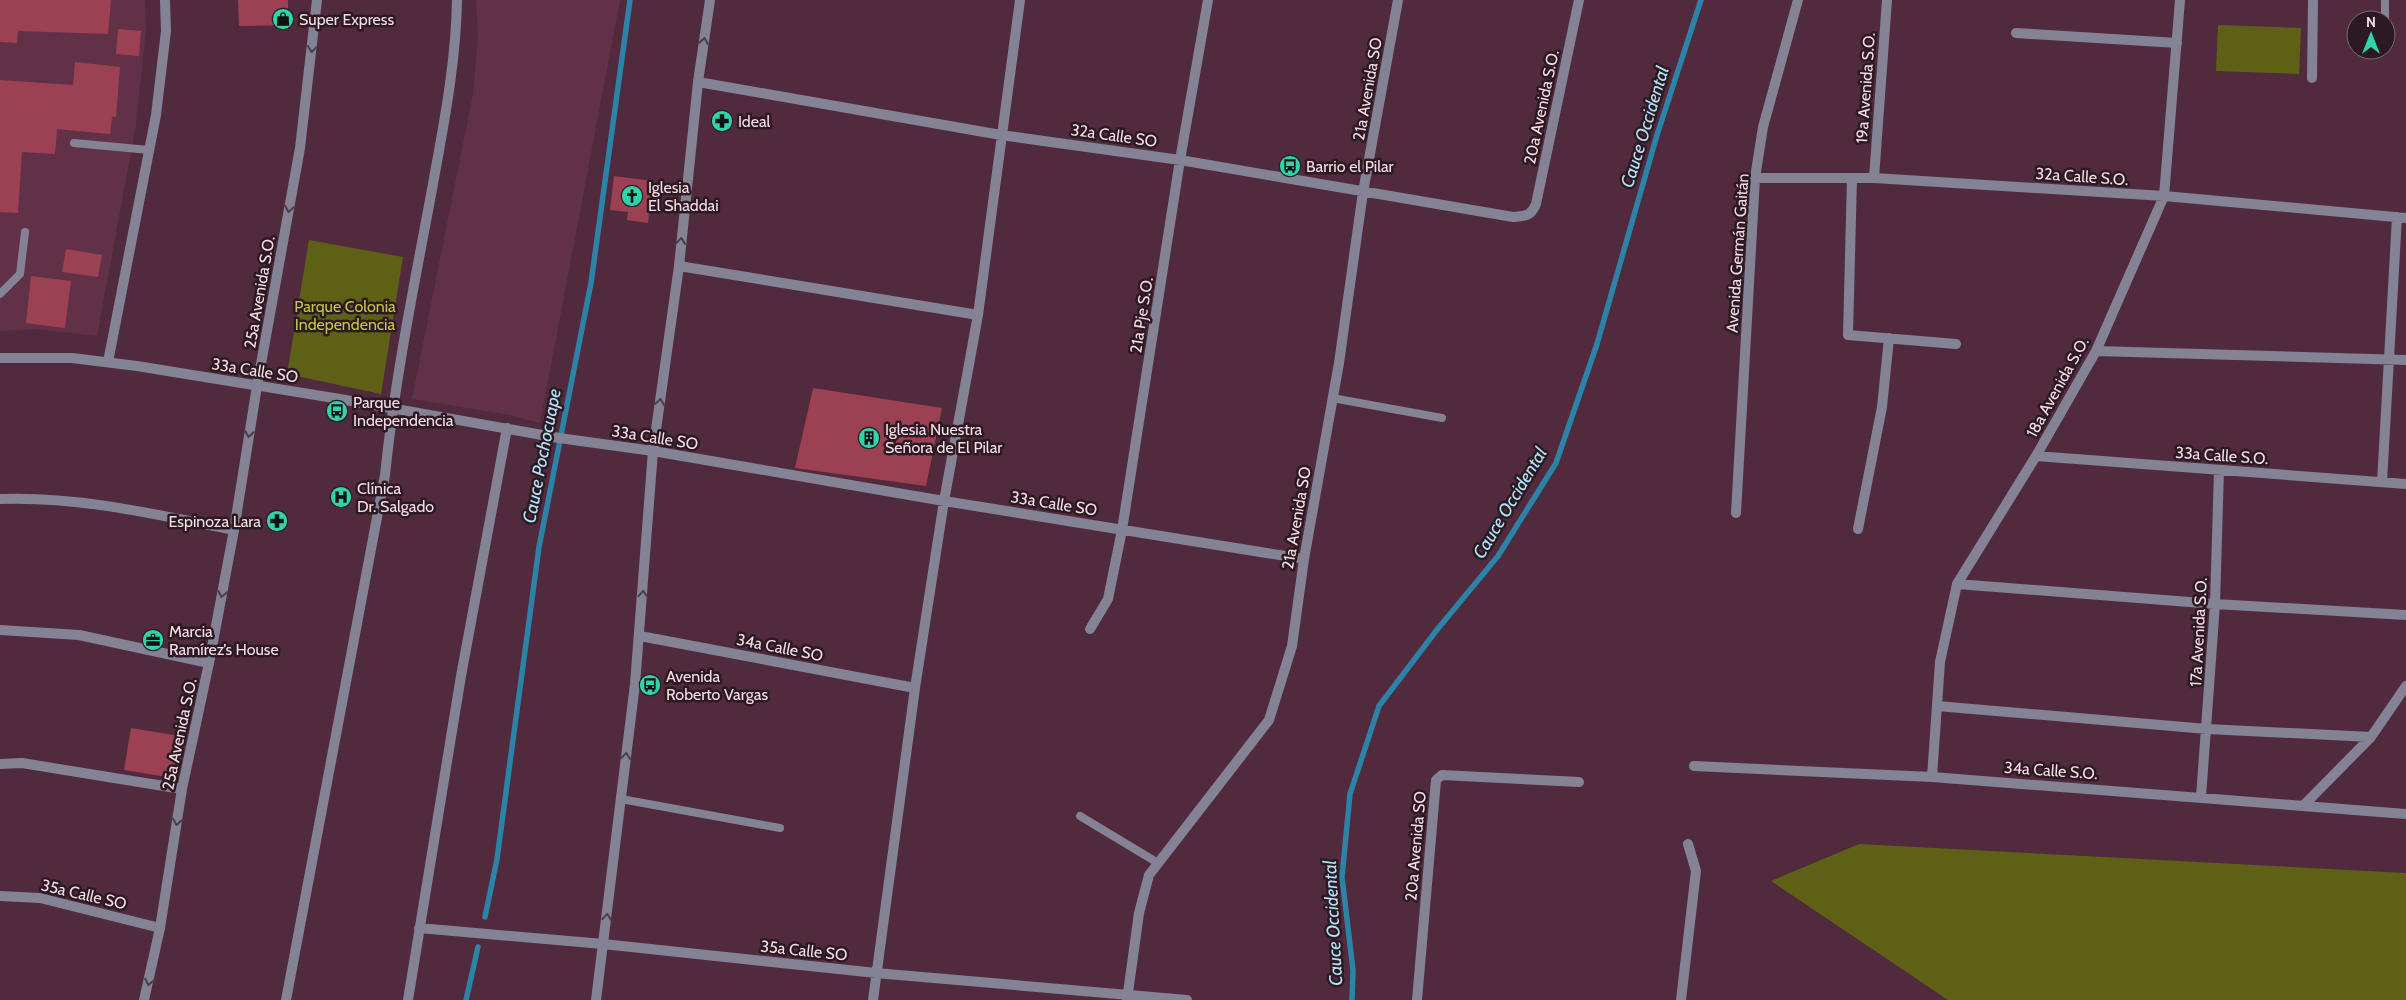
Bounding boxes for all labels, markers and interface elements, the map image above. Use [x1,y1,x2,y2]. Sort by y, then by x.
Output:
shop icon: Super Express [271,7,295,31]
place label: Super Express [299,10,394,29]
north arrow [2346,10,2396,60]
text: N [2366,13,2376,31]
street label: 19a Avenida S.O. [1852,32,1879,144]
one-way arrow [698,36,709,44]
street label: 21a Avenida SO [1349,36,1386,142]
one-way arrow [307,45,318,53]
street label: 20a Avenida S.O. [1520,48,1563,166]
water label: Cauce Occidental [1616,63,1674,190]
pharmacy icon: Ideal [710,109,734,133]
place label: Ideal [738,112,771,131]
street label: 32a Calle SO [1070,120,1158,151]
bus stop icon: Barrio el Pilar [1278,154,1302,178]
place label: Barrio el Pilar [1306,157,1395,176]
street label: 32a Calle S.O. [2035,164,2129,189]
street label: Avenida Germán Gaitán [1722,173,1753,333]
place label: Iglesia El Shaddai [648,178,719,215]
church icon: Iglesia El Shaddai [620,184,644,208]
one-way arrow [284,205,294,214]
street label: 25a Avenida S.O. [240,234,279,350]
one-way arrow [676,237,687,245]
street label: 21a Pje S.O. [1126,276,1157,355]
park label: Parque Colonia Independencia [294,297,396,334]
street label: 18a Avenida S.O. [2022,334,2093,441]
street label: 33a Calle SO [210,354,299,387]
water label: Cauce Pochocuape [518,387,566,525]
place label: Parque Independencia [353,393,454,430]
one-way arrow [654,398,665,406]
bus stop icon: Parque Independencia [325,399,349,423]
place label: Iglesia Nuestra Señora de El Pilar [885,420,1003,457]
street label: 33a Calle SO [610,421,699,454]
building icon: Iglesia Nuestra Señora de El Pilar [857,426,881,450]
one-way arrow [245,429,255,438]
water label: Cauce Occidental [1468,443,1552,563]
street label: 33a Calle S.O. [2175,443,2269,468]
street label: 21a Avenida SO [1278,465,1315,571]
place label: Clínica Dr. Salgado [357,479,434,516]
hospital icon: Clínica Dr. Salgado [329,485,353,509]
street label: 33a Calle SO [1009,487,1098,520]
pharmacy icon: Espinoza Lara [265,509,289,533]
place label: Espinoza Lara [169,512,261,531]
street label: 17a Avenida S.O. [2186,577,2211,687]
one-way arrow [218,590,228,598]
one-way arrow [637,590,648,598]
place label: Marcia Ramírez’s House [169,622,279,659]
office icon: Marcia Ramírez’s House [141,628,165,652]
street label: 34a Calle SO [735,630,825,665]
place label: Avenida Roberto Vargas [666,667,768,704]
bus stop icon: Avenida Roberto Vargas [638,673,662,697]
street label: 25a Avenida S.O. [158,676,201,792]
one-way arrow [620,751,631,759]
street label: 34a Calle S.O. [2003,758,2098,783]
street label: 20a Avenida SO [1401,790,1430,902]
one-way arrow [172,818,182,826]
water label: Cauce Occidental [1319,859,1347,986]
street label: 35a Calle SO [39,875,128,914]
one-way arrow [601,913,612,921]
street label: 35a Calle SO [760,936,848,964]
one-way arrow [144,978,154,986]

